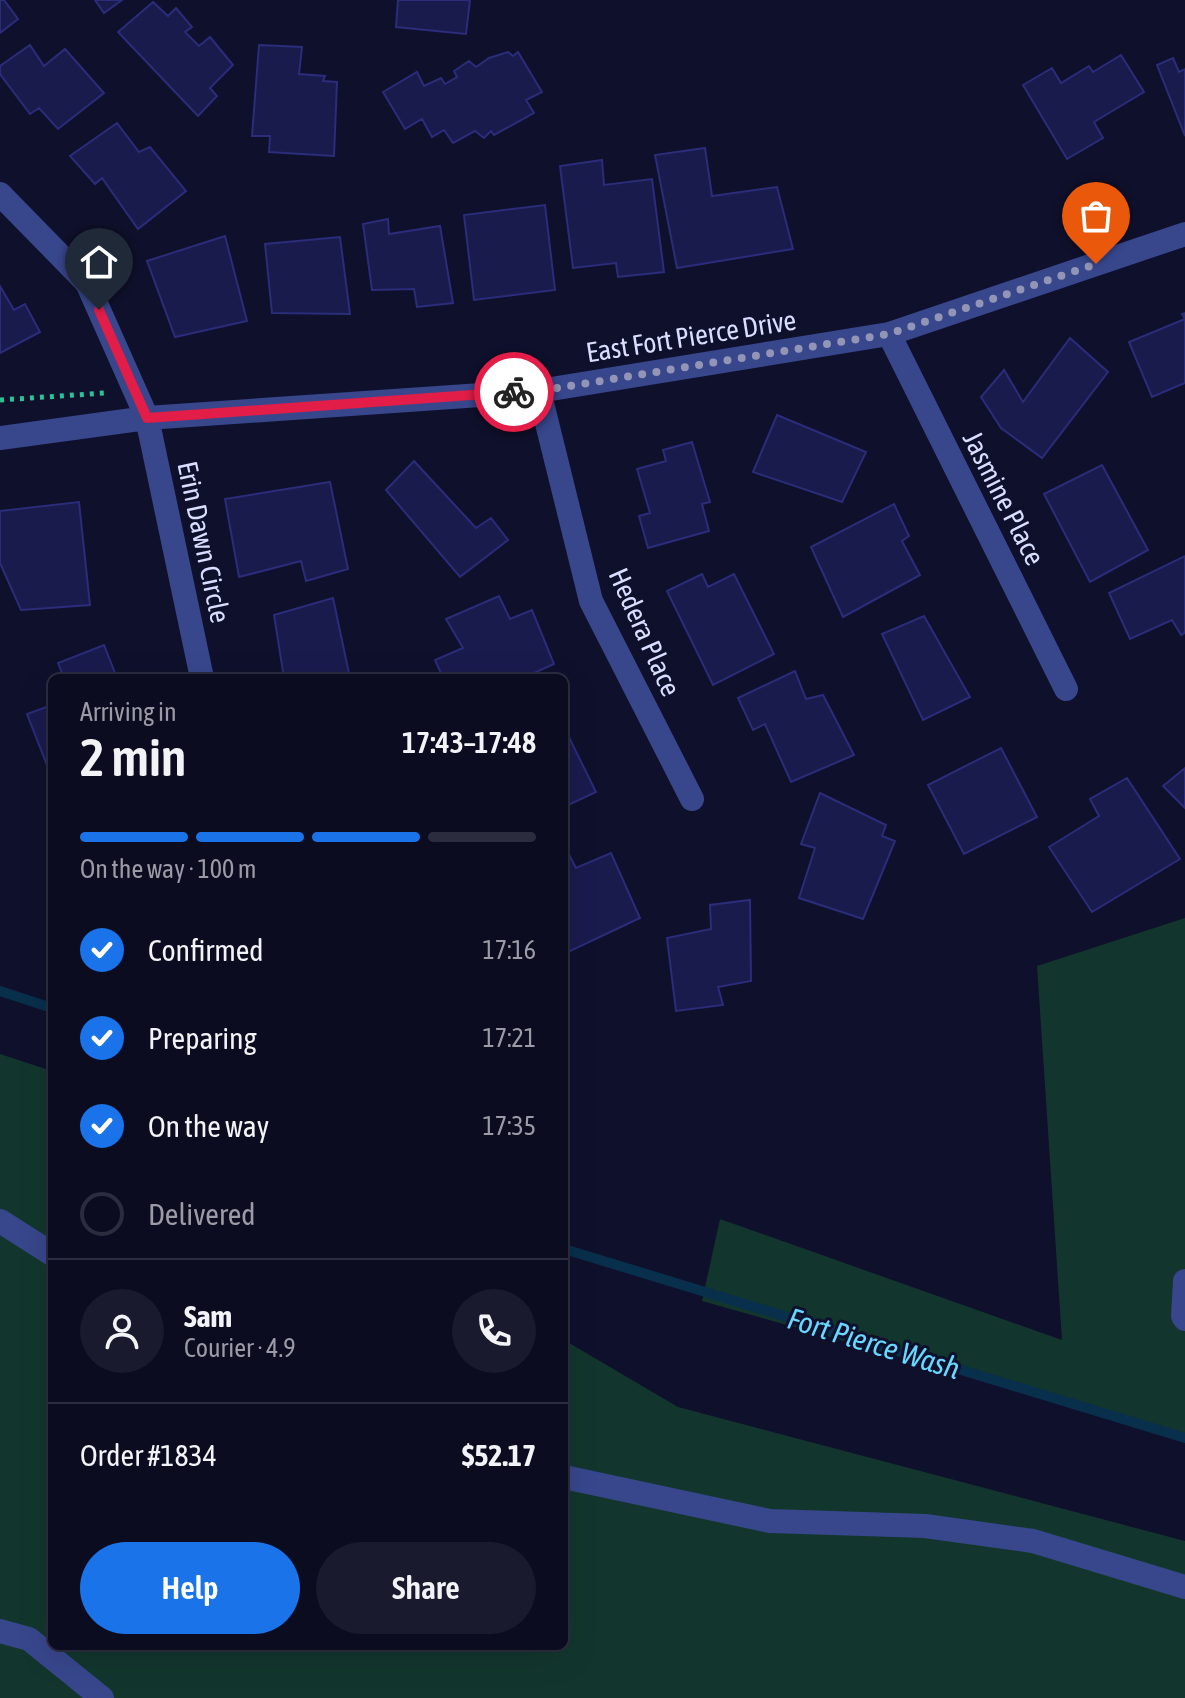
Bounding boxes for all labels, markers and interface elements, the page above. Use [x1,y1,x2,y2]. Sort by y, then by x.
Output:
pin [1062,182,1130,264]
icon: bag [1074,194,1118,238]
pin [65,228,133,310]
icon: home [77,240,121,284]
street label: East Fort Pierce Drive [584,304,798,368]
courier [474,352,554,432]
icon: bike [492,370,536,414]
street label: Jasmine Place [957,426,1051,570]
street label: Erin Dawn Circle [171,458,237,626]
street label: Hedera Place [603,563,687,701]
text: Arriving in [80,697,177,727]
text: 17:43–17:48 [402,725,536,759]
text: 2 min [80,727,186,787]
text: On the way · 100 m [80,854,257,884]
icon: check [80,928,124,972]
text: Confirmed [148,933,263,967]
text: 17:16 [482,935,536,965]
icon: check [80,1016,124,1060]
text: Preparing [148,1021,257,1055]
text: 17:21 [482,1023,536,1053]
icon: check [80,1104,124,1148]
text: On the way [148,1109,269,1143]
text: 17:35 [482,1111,536,1141]
text: Delivered [148,1197,256,1231]
button: person [80,1289,164,1373]
button: phone [452,1289,536,1373]
text: Sam [184,1299,232,1333]
water label: Fort Pierce Wash [784,1301,964,1385]
text: Courier · 4.9 [184,1333,295,1363]
text: Order #1834 [80,1438,217,1472]
text: $52.17 [462,1438,536,1472]
button: Help [80,1542,300,1634]
button: Share [316,1542,536,1634]

